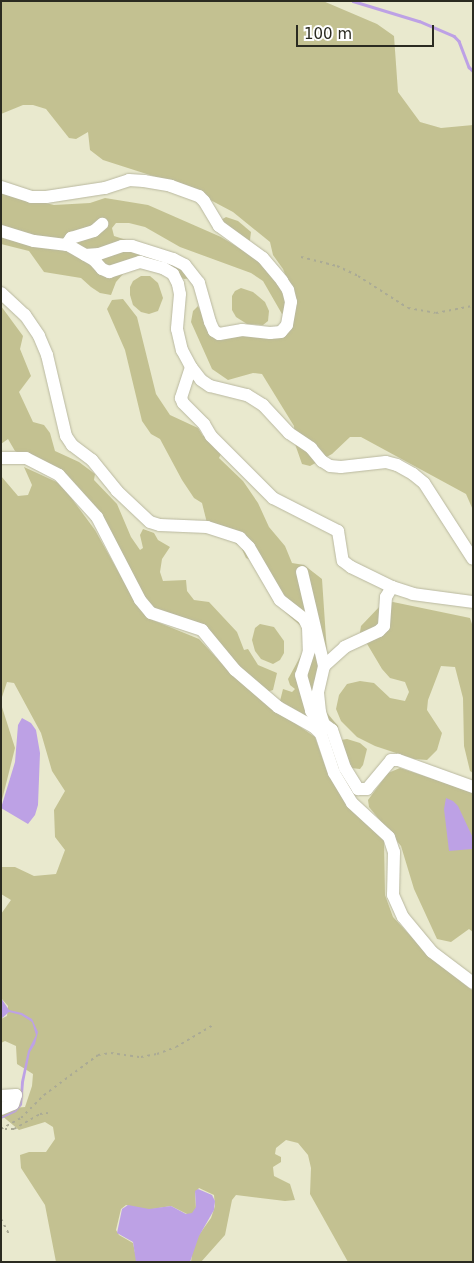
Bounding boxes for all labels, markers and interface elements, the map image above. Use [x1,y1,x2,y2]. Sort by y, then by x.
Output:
scale bar [299,15,436,47]
text: 100 m [304,25,352,43]

